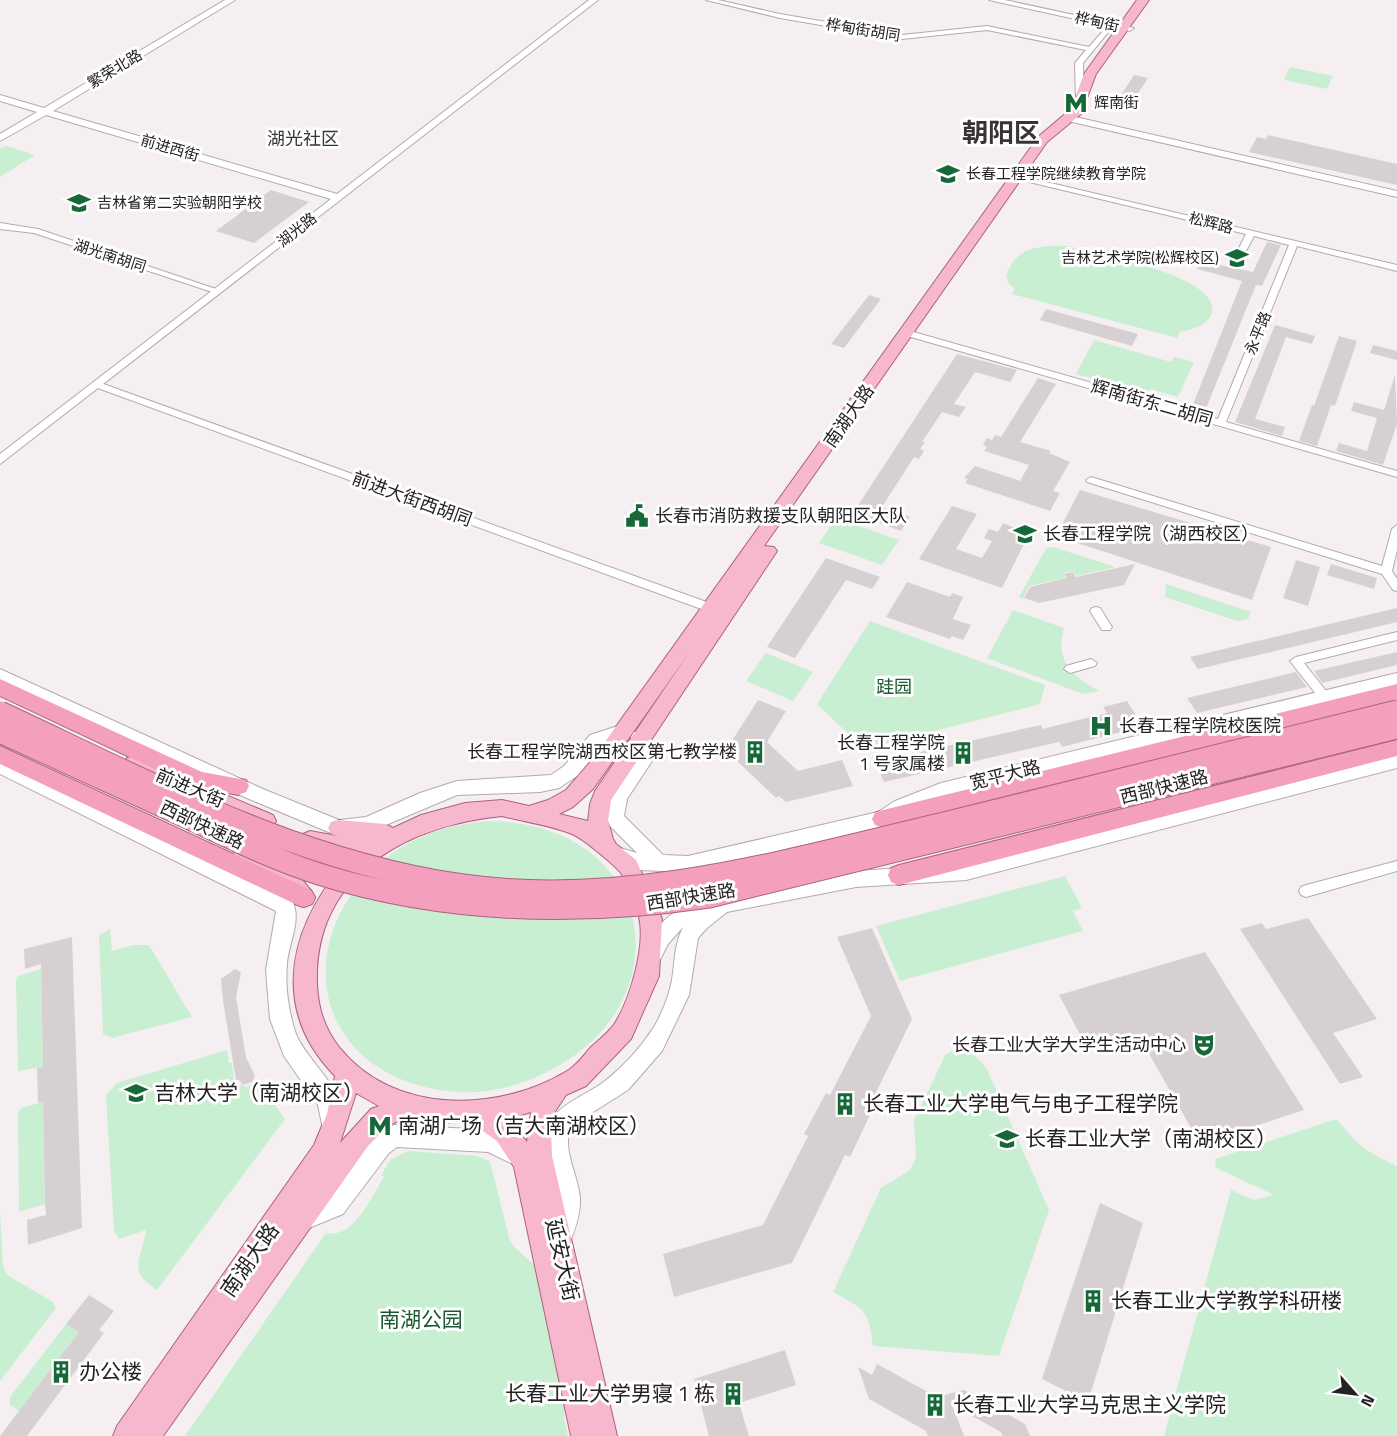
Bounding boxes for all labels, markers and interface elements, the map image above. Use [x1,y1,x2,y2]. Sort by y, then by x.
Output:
street label: 桦甸街 [1073,6,1122,37]
street label: 桦甸街胡同 [824,12,902,47]
street label: 繁荣北路 [83,43,146,94]
metro station icon: 辉南街 [1063,90,1089,116]
place label: 辉南街 [1094,91,1139,114]
district label: 朝阳区 [962,113,1040,152]
district label: 湖光社区 [267,125,339,152]
street label: 前进西街 [138,128,202,167]
school or university icon: 长春工程学院继续教育学院 [935,161,961,187]
place label: 长春工程学院继续教育学院 [966,162,1146,185]
school or university icon: 吉林省第二实验朝阳学校 [66,190,92,216]
place label: 吉林省第二实验朝阳学校 [97,191,262,214]
street label: 松辉路 [1186,206,1236,239]
street label: 湖光路 [272,207,322,253]
street label: 湖光南胡同 [71,233,149,278]
school or university icon: 吉林艺术学院(松辉校区) [1224,245,1250,271]
place label: 吉林艺术学院(松辉校区) [1061,246,1219,269]
street label: 永平路 [1238,308,1277,358]
street label: 辉南街东二胡同 [1088,372,1216,433]
street label: 南湖大路 [817,378,880,453]
street label: 前进大街西胡同 [348,464,476,533]
place label: 长春市消防救援支队朝阳区大队 [655,502,907,529]
public building icon: 长春市消防救援支队朝阳区大队 [624,503,650,529]
place label: 长春工程学院（湖西校区） [1043,520,1259,547]
school or university icon: 长春工程学院（湖西校区） [1012,521,1038,547]
park label: 跬园 [876,673,912,700]
place label: 长春工程学院校医院 [1119,712,1281,739]
hospital icon: 长春工程学院校医院 [1088,713,1114,739]
place label: 长春工程学院 1 号家属楼 [837,729,945,777]
place label: 长春工程学院湖西校区第七教学楼 [467,738,737,765]
building icon: 长春工程学院湖西校区第七教学楼 [742,739,768,765]
building icon: 长春工程学院 1 号家属楼 [950,740,976,766]
street label: 宽平大路 [967,753,1043,796]
street label: 前进大街 [152,761,229,814]
street label: 西部快速路 [1117,763,1211,811]
street label: 西部快速路 [156,793,249,856]
street label: 西部快速路 [644,876,737,917]
place label: 长春工业大学大学生活动中心 [952,1031,1186,1058]
theatre icon: 长春工业大学大学生活动中心 [1191,1032,1217,1058]
place label: 吉林大学（南湖校区） [154,1076,364,1108]
school or university icon: 吉林大学（南湖校区） [123,1080,149,1106]
place label: 长春工业大学电气与电子工程学院 [863,1087,1178,1119]
building icon: 长春工业大学电气与电子工程学院 [832,1091,858,1117]
place label: 南湖广场（吉大南湖校区） [398,1109,650,1141]
metro station icon: 南湖广场（吉大南湖校区） [367,1113,393,1139]
place label: 长春工业大学（南湖校区） [1025,1122,1277,1154]
school or university icon: 长春工业大学（南湖校区） [994,1126,1020,1152]
street label: 延安大街 [538,1215,588,1304]
street label: 南湖大路 [212,1216,286,1303]
place label: 长春工业大学教学科研楼 [1111,1284,1342,1316]
building icon: 长春工业大学教学科研楼 [1080,1288,1106,1314]
park label: 南湖公园 [379,1303,463,1335]
place label: 办公楼 [79,1355,142,1387]
building icon: 办公楼 [48,1359,74,1385]
north arrow [1325,1364,1385,1424]
place label: 长春工业大学男寝 1 栋 [505,1377,715,1409]
building icon: 长春工业大学男寝 1 栋 [720,1381,746,1407]
place label: 长春工业大学马克思主义学院 [953,1388,1226,1420]
text: N [1355,1391,1381,1412]
building icon: 长春工业大学马克思主义学院 [922,1392,948,1418]

